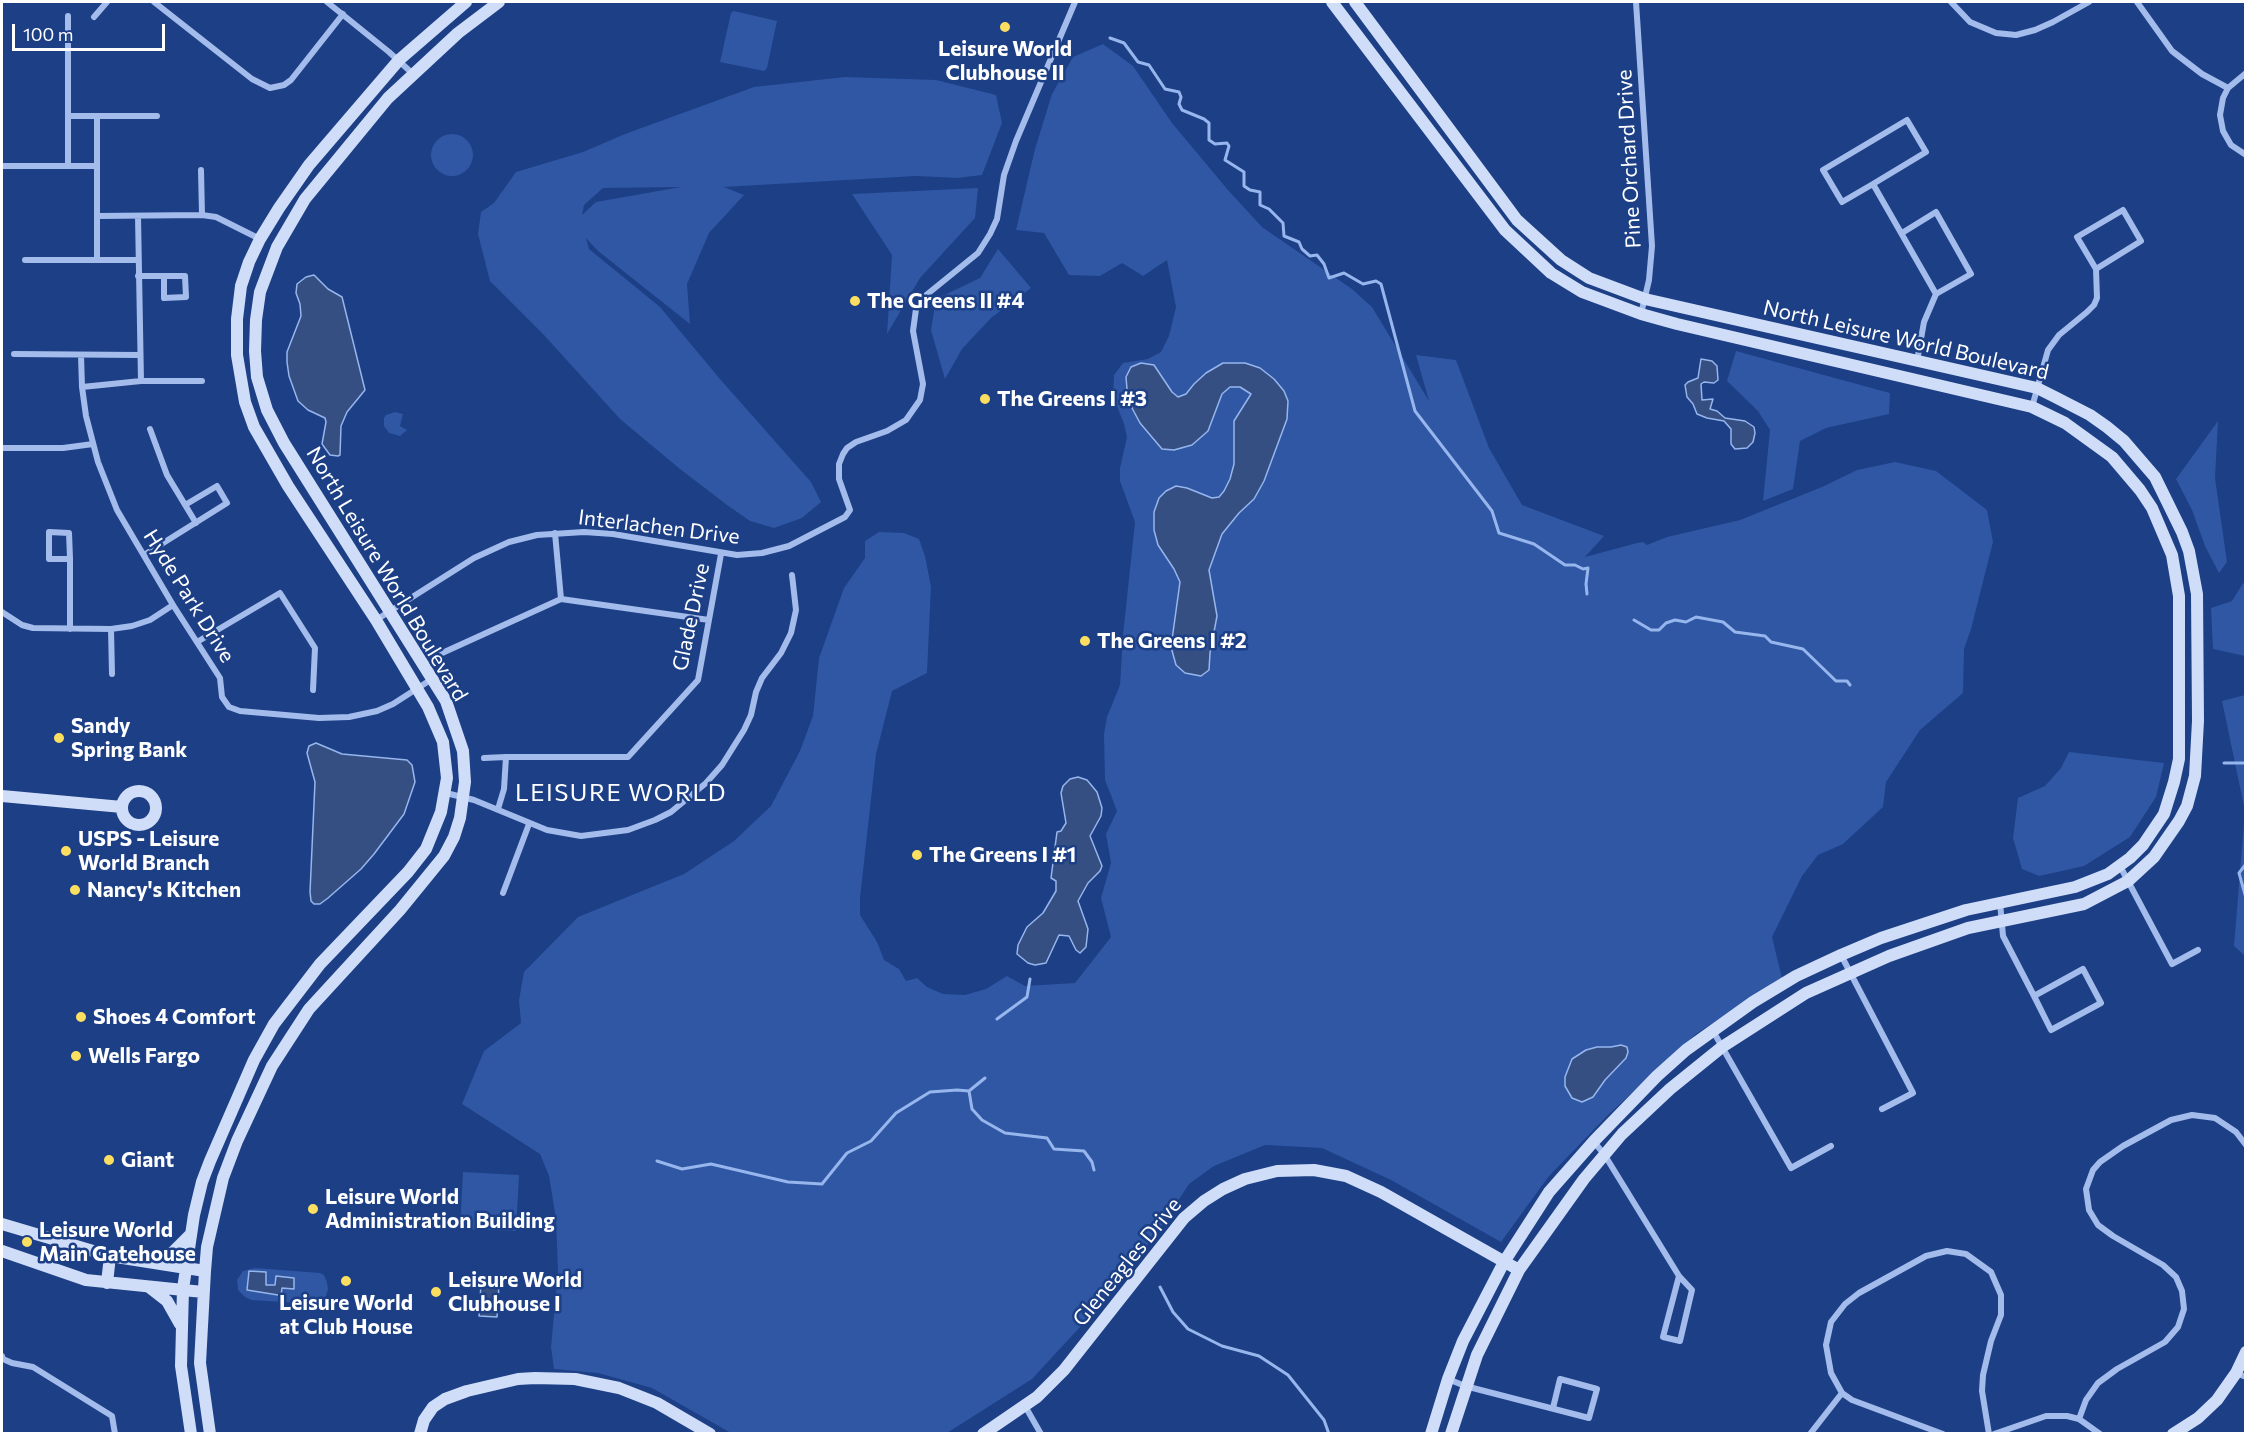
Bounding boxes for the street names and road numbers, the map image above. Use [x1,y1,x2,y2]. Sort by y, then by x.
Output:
street label: Pine Orchard Drive [1612,69,1646,249]
street label: North Leisure World Boulevard [1761,295,2051,385]
street label: North Leisure World Boulevard [301,442,473,706]
street label: Interlachen Drive [577,505,741,549]
street label: Hyde Park Drive [138,525,240,667]
street label: Glade Drive [667,561,715,673]
street label: Gleneagles Drive [1067,1193,1187,1331]

